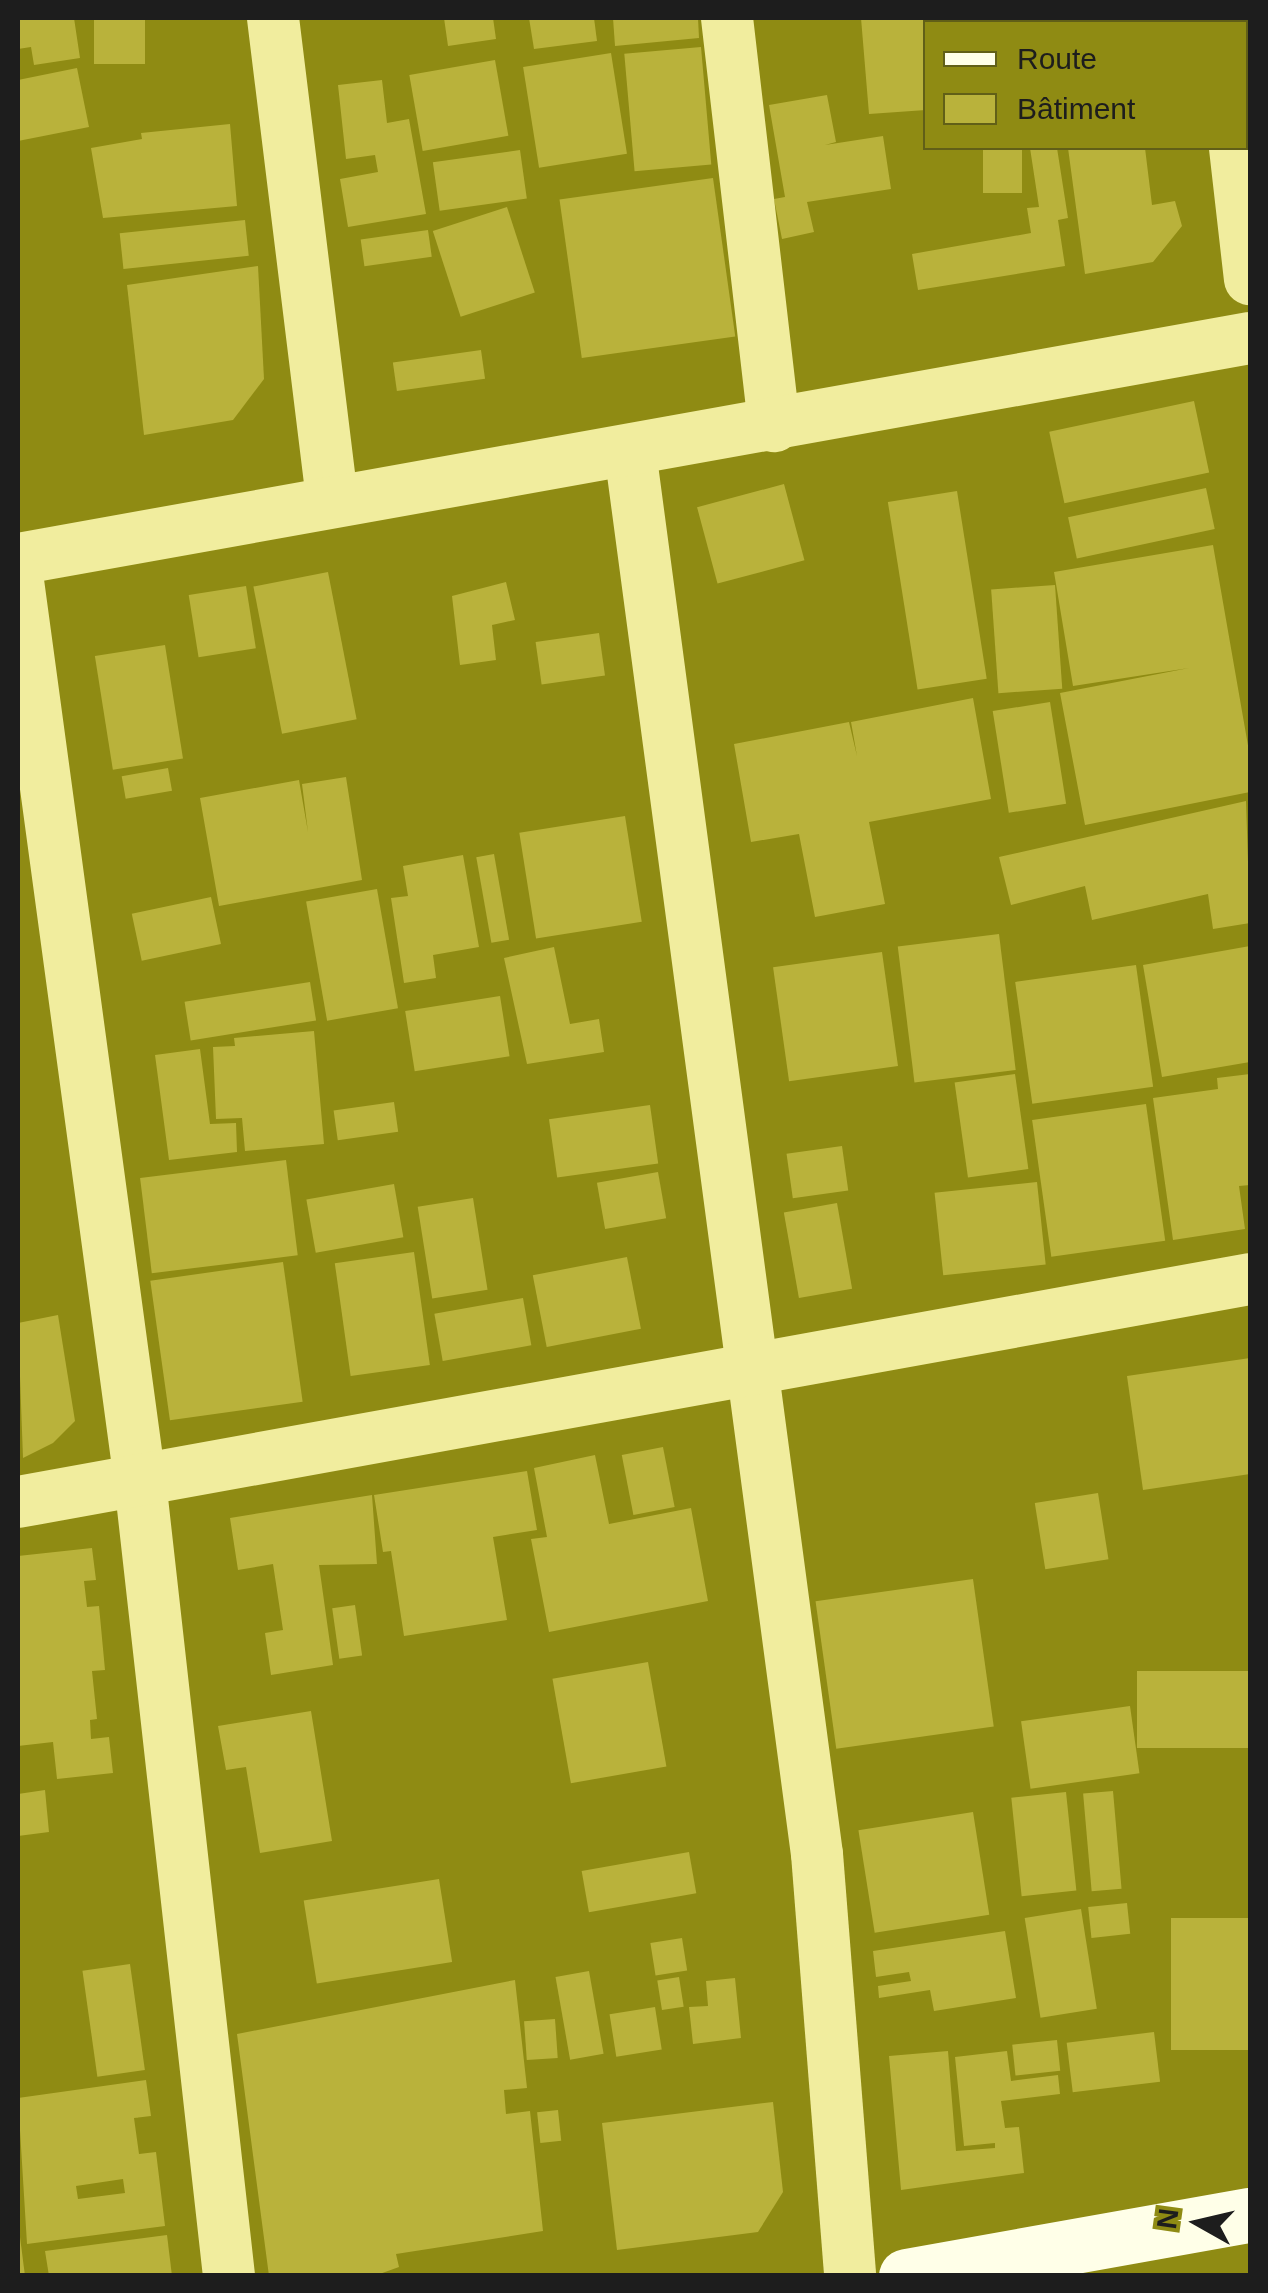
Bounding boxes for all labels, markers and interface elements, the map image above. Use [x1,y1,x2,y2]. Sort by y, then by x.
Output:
legend [923,20,1248,150]
text: Route [1017,42,1097,75]
text: Bâtiment [1017,92,1135,125]
north arrow [1148,2173,1248,2273]
text: N [1151,2207,1185,2231]

